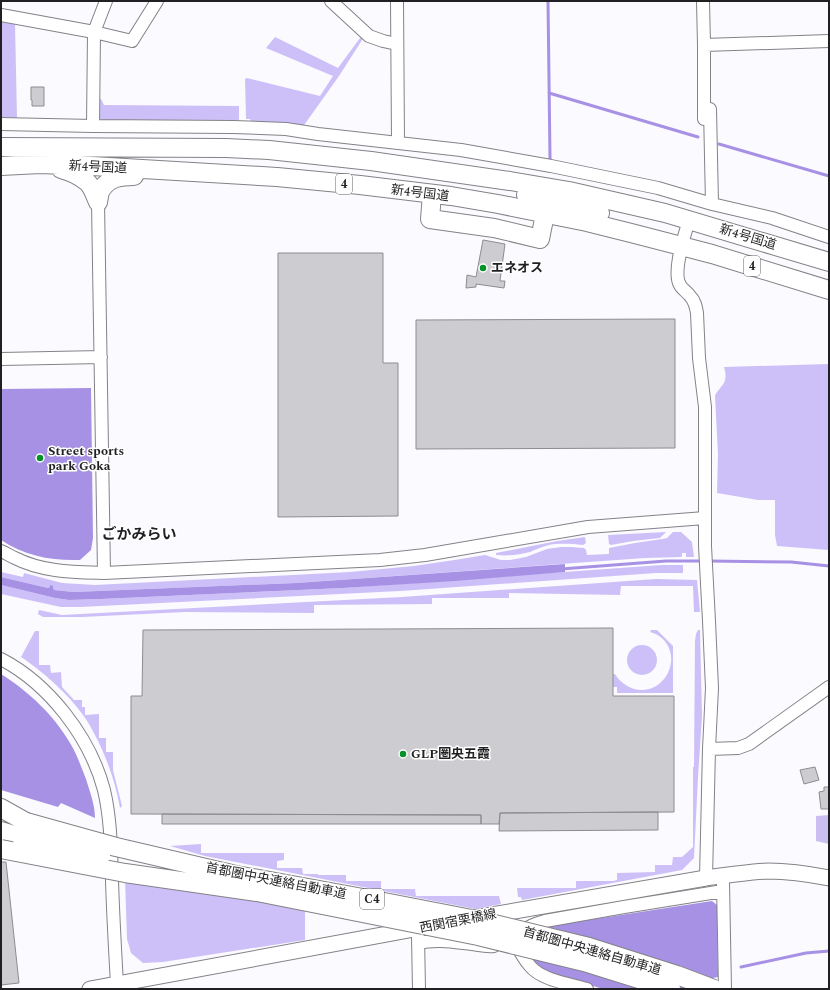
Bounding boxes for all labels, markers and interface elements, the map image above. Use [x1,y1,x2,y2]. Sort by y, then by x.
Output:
street label: 新4号国道 [68,155,128,179]
road number: 4 [336,174,352,194]
street label: 新4号国道 [390,180,450,206]
street label: 新4号国道 [717,219,779,255]
road number: 4 [744,256,760,276]
place label: エネオス [491,258,543,278]
marker: エネオス [478,263,488,273]
place label: Street sports park Goka [48,441,124,476]
marker: Street sports park Goka [35,453,45,463]
district label: ごかみらい [101,523,177,546]
place label: GLP圏央五霞 [411,744,490,764]
marker: GLP圏央五霞 [398,749,408,759]
street label: 首都圏中央連絡自動車道 [204,858,348,904]
road number: C4 [360,889,384,909]
street label: 西関宿栗橋線 [418,904,498,938]
street label: 首都圏中央連絡自動車道 [521,922,663,980]

